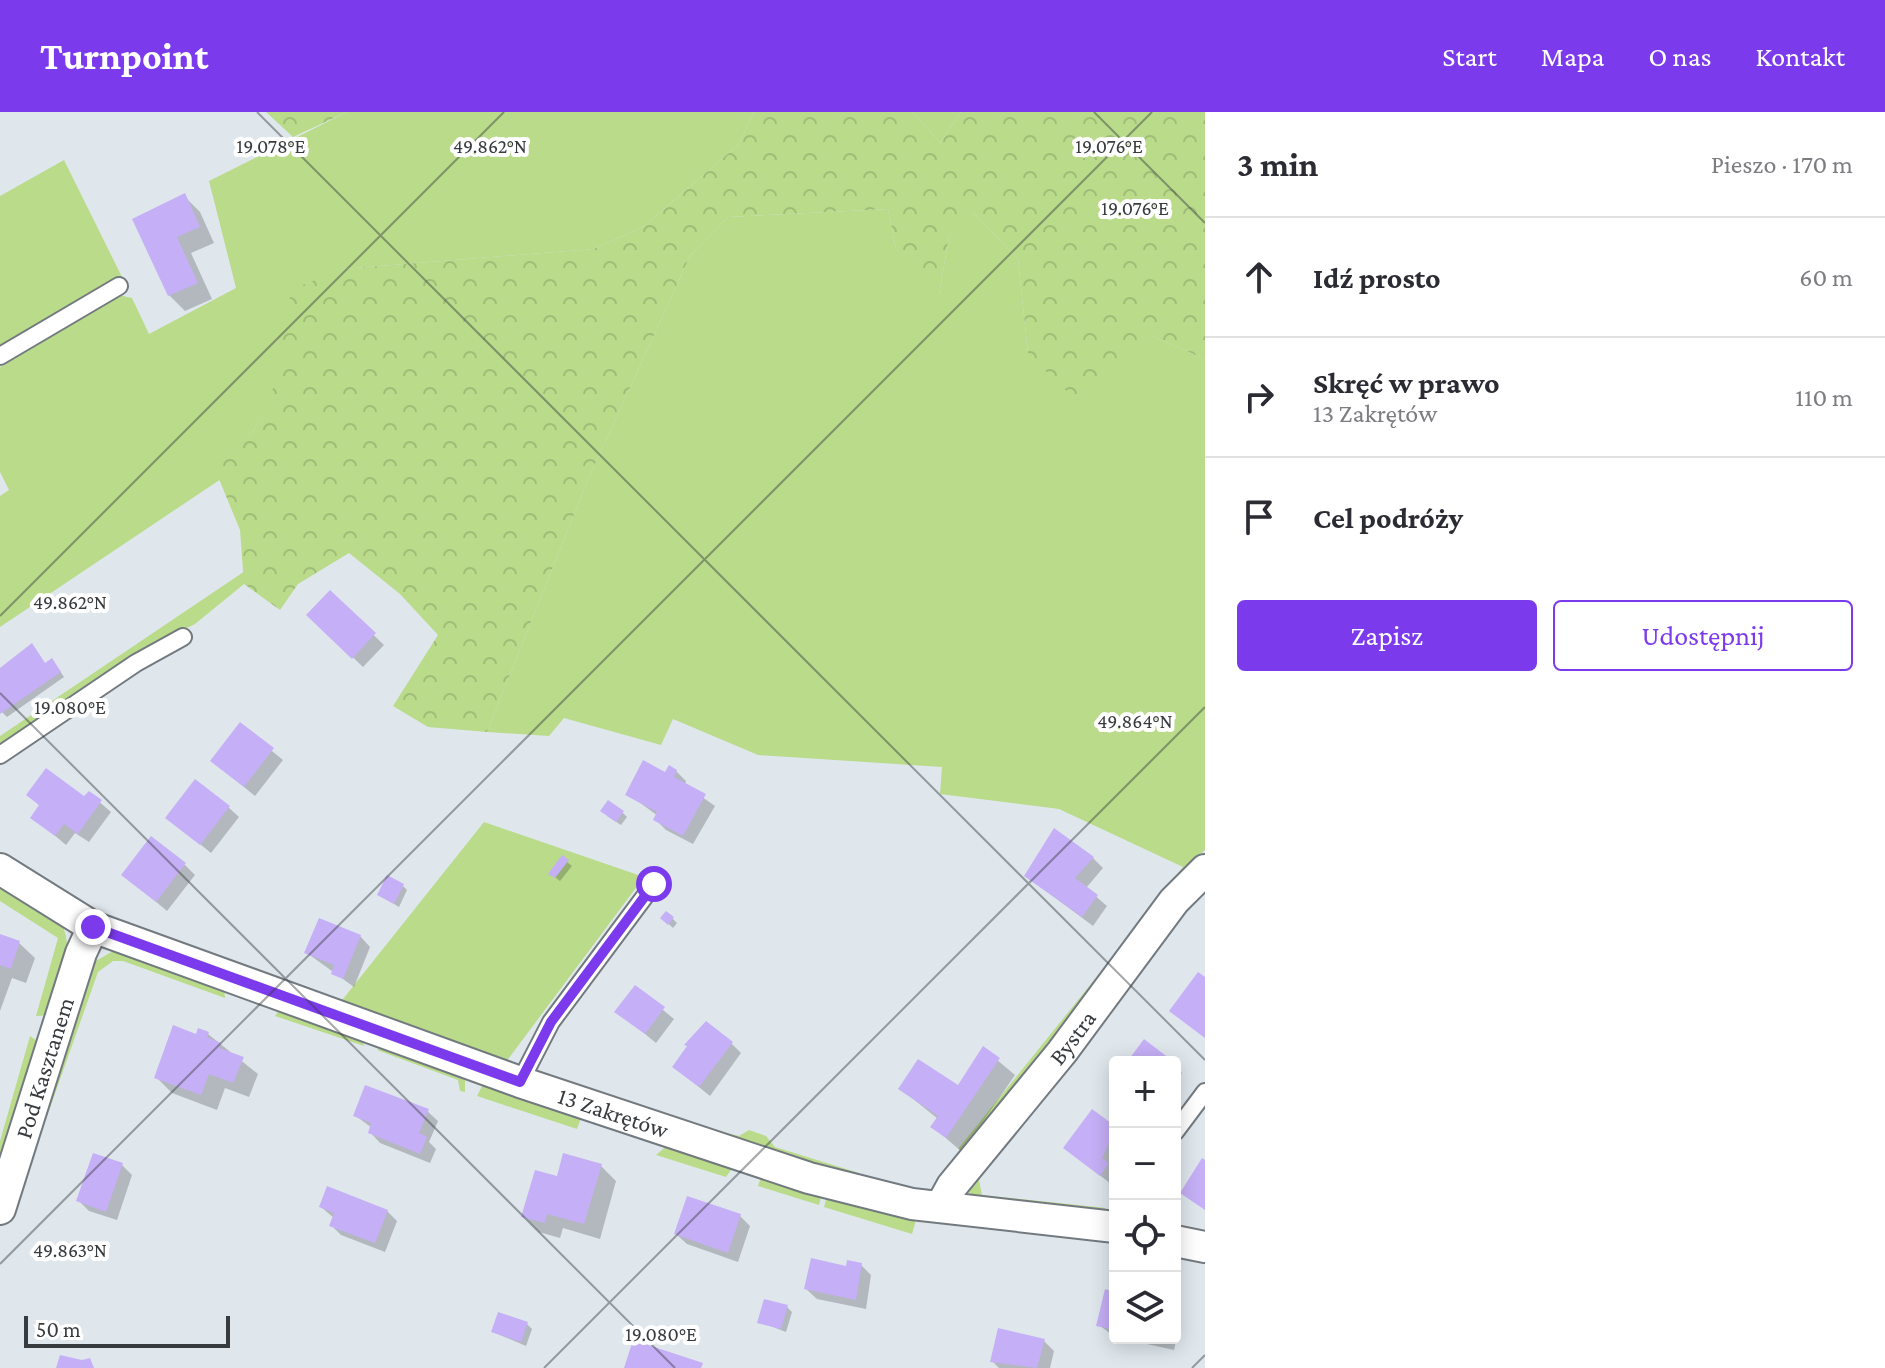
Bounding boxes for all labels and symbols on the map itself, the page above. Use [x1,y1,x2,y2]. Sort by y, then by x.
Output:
text: 19.078°E [237,135,306,157]
text: 49.862°N [453,135,527,157]
text: 19.076°E [1075,135,1143,157]
text: 19.076°E [1101,197,1169,219]
text: 49.862°N [33,591,107,613]
text: 19.080°E [34,696,106,718]
text: 49.864°N [1097,710,1173,732]
route start [636,866,672,902]
route end [75,909,111,945]
street label: Pod Kasztanem [9,994,79,1142]
street label: Bystra [1043,1005,1101,1070]
street label: 13 Zakrętów [555,1082,672,1143]
text: 49.863°N [33,1239,107,1261]
scale bar [24,1312,230,1348]
text: 19.080°E [625,1323,697,1345]

